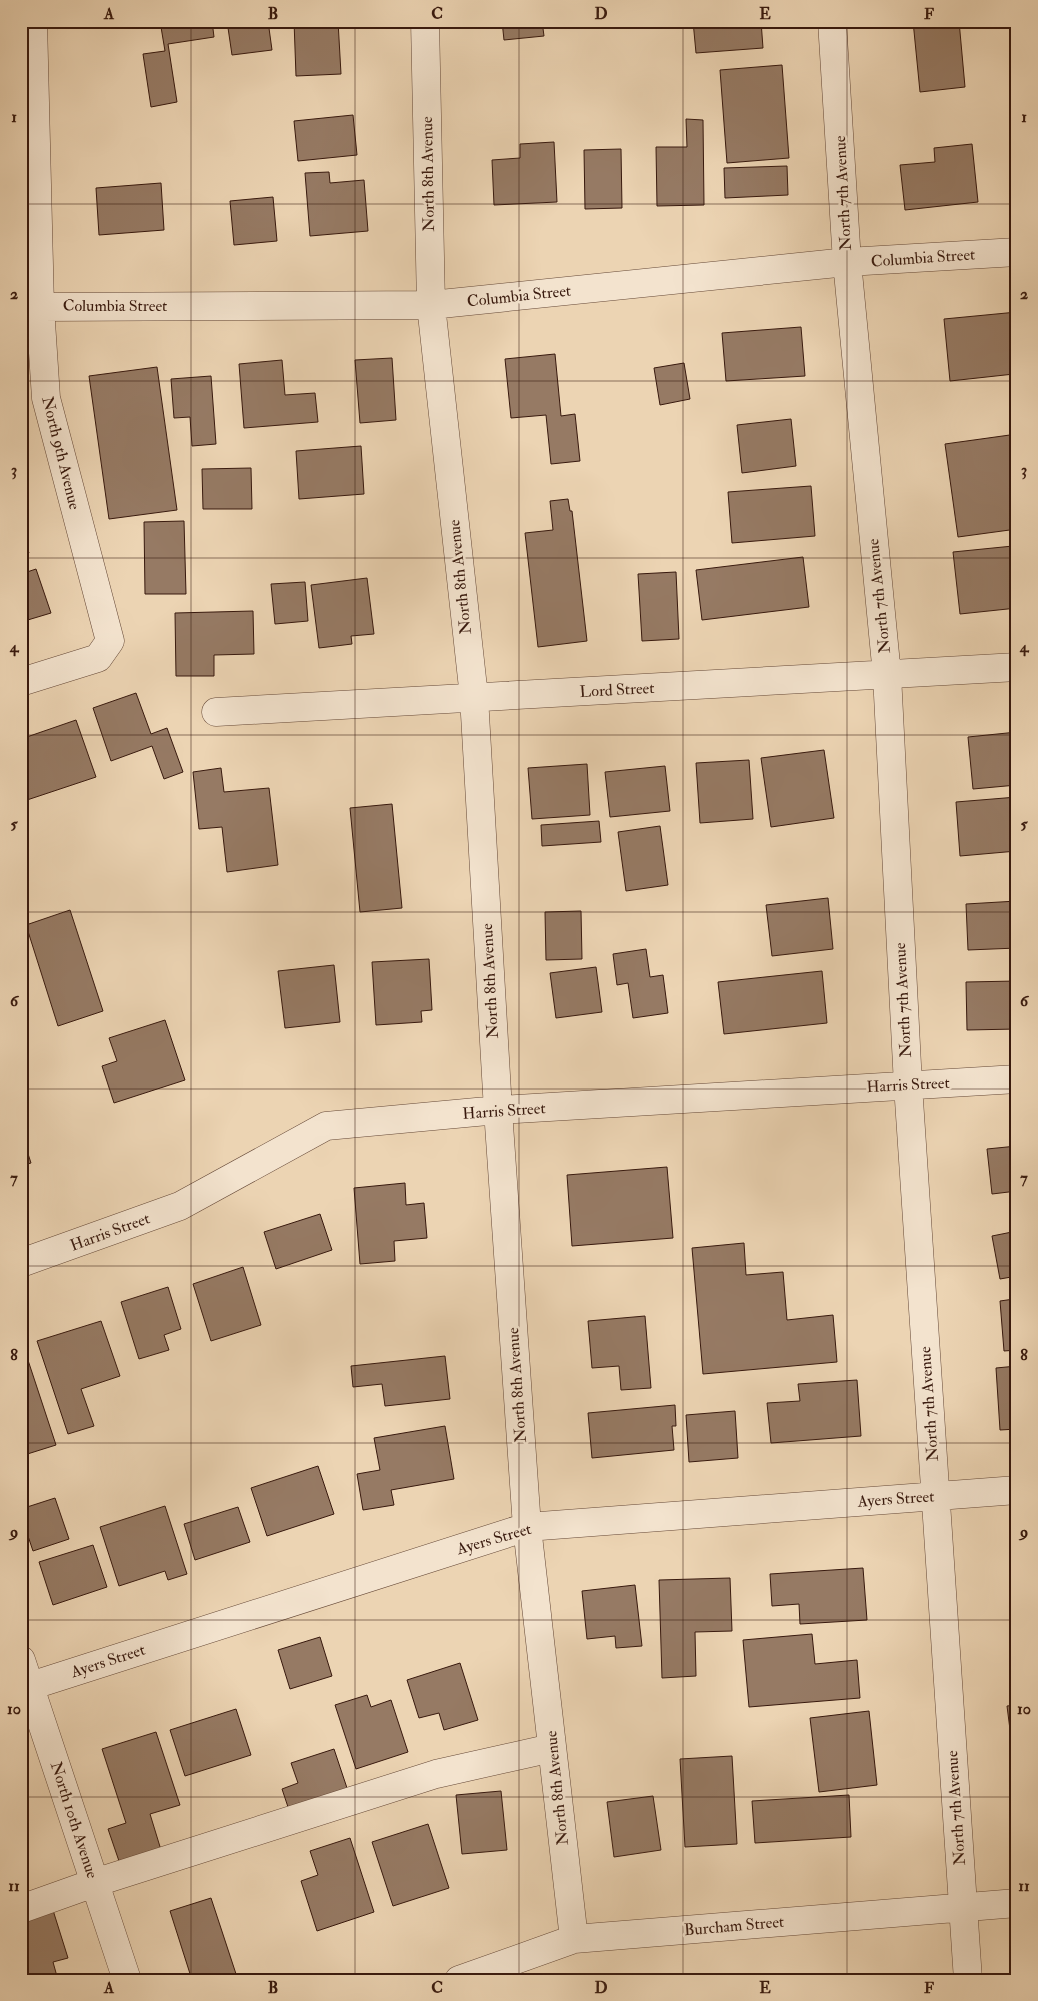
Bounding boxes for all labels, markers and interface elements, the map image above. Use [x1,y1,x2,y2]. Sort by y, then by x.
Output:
text: A [103,4,115,24]
text: B [268,4,278,24]
text: C [431,4,443,24]
text: D [594,4,608,24]
text: E [759,4,771,24]
text: F [924,4,934,24]
text: 1 [11,107,17,127]
text: 1 [1021,107,1027,127]
street label: North 8th Avenue [417,116,439,232]
street label: North 7th Avenue [830,135,856,251]
street label: Columbia Street [870,244,976,272]
street label: Columbia Street [466,281,572,311]
text: 2 [10,284,18,304]
text: 2 [1020,284,1028,304]
street label: Columbia Street [63,296,167,316]
street label: North 9th Avenue [37,394,85,512]
text: 3 [11,460,17,480]
text: 3 [1021,460,1027,480]
street label: North 8th Avenue [444,518,476,635]
street label: North 7th Avenue [863,537,895,654]
text: 4 [9,637,20,657]
text: 4 [1019,637,1030,657]
street label: Lord Street [579,678,655,702]
text: 5 [10,814,18,834]
text: 5 [1020,814,1028,834]
street label: North 8th Avenue [477,923,503,1039]
street label: North 7th Avenue [890,942,916,1058]
text: 6 [10,991,20,1011]
text: 6 [1020,991,1030,1011]
street label: Harris Street [866,1073,950,1097]
street label: Harris Street [462,1098,546,1124]
text: 7 [10,1168,18,1188]
text: 7 [1020,1168,1028,1188]
street label: Harris Street [67,1208,153,1256]
street label: North 8th Avenue [503,1326,531,1443]
text: 8 [10,1345,18,1365]
text: 8 [1020,1345,1028,1365]
street label: North 7th Avenue [915,1346,943,1462]
street label: Ayers Street [856,1486,935,1512]
street label: Ayers Street [453,1519,534,1559]
text: 9 [8,1522,18,1542]
text: 9 [1018,1522,1028,1542]
street label: Ayers Street [67,1640,148,1683]
text: 10 [7,1699,21,1719]
text: 10 [1017,1699,1031,1719]
street label: North 8th Avenue [541,1729,573,1846]
street label: North 7th Avenue [942,1750,970,1866]
street label: North 10th Avenue [46,1759,102,1881]
text: 11 [8,1876,20,1896]
text: 11 [1018,1876,1030,1896]
street label: Burcham Street [683,1912,785,1940]
text: A [103,1978,115,1998]
text: B [268,1978,278,1998]
text: C [431,1978,443,1998]
text: D [594,1978,608,1998]
text: E [759,1978,771,1998]
text: F [924,1978,934,1998]

